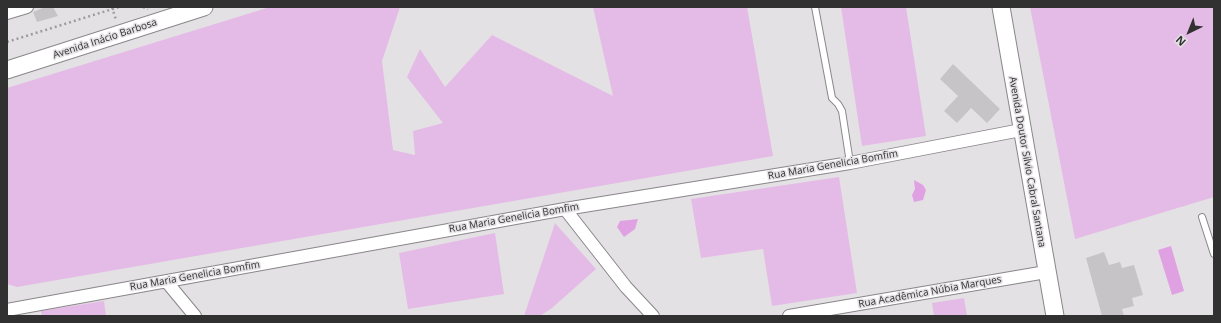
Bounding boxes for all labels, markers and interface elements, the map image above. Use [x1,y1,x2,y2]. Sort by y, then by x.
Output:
north arrow [1169,12,1209,52]
street label: Avenida Inácio Barbosa [51,16,159,62]
text: N [1172,33,1189,50]
street label: Avenida Doutor Silvio Cabral Santana [1006,76,1048,248]
street label: Rua Maria Genelicia Bomfim [767,148,899,182]
street label: Rua Maria Genelicia Bomfim [448,201,580,235]
street label: Rua Maria Genelicia Bomfim [129,259,261,293]
street label: Rua Acadêmica Núbia Marques [857,273,1003,311]

